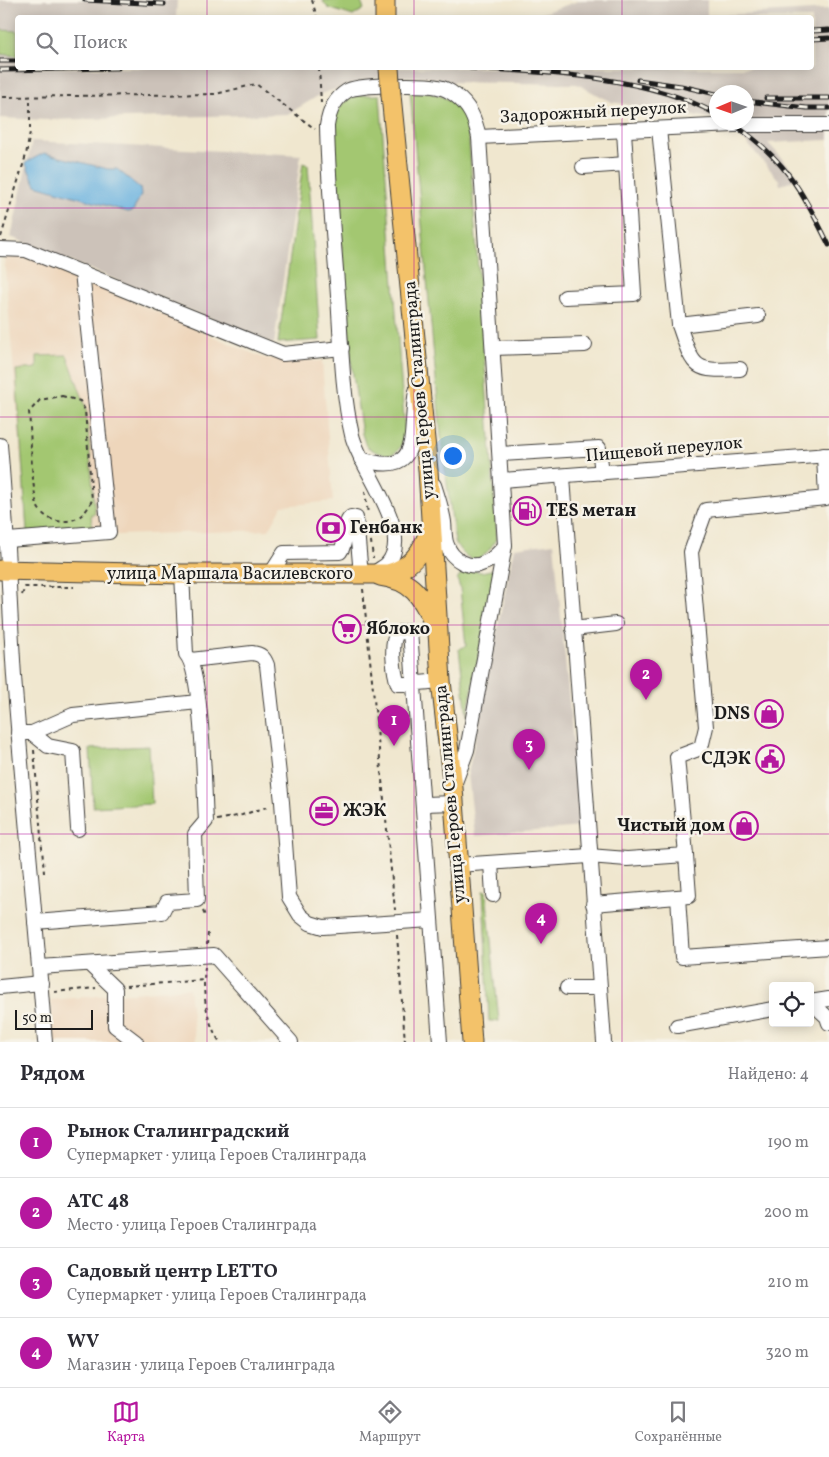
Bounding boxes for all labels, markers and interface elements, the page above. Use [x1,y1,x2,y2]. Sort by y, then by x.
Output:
search box [15,15,814,70]
icon: search [33,29,61,57]
text: Поиск [73,30,127,56]
north arrow [709,85,754,130]
street label: Задорожный переулок [499,96,687,130]
street label: улица Героев Сталинграда [398,280,442,500]
street label: Пищевой переулок [584,431,744,469]
your location [440,443,466,469]
fuel station icon: TES метан [512,496,542,526]
place label: TES метан [546,499,636,524]
bank icon: Генбанк [316,513,346,543]
place label: Генбанк [350,516,423,541]
street label: улица Маршала Василевского [107,562,353,587]
supermarket icon: Яблоко [332,614,362,644]
place label: Яблоко [366,617,430,642]
pin: 2 [630,659,662,700]
street label: улица Героев Сталинграда [429,684,473,904]
shop icon: DNS [754,699,784,729]
place label: DNS [714,702,750,727]
pin: 1 [378,705,410,746]
pin: 3 [513,729,545,770]
public building icon: СДЭК [755,744,785,774]
place label: СДЭК [701,747,751,772]
office icon: ЖЭК [309,796,339,826]
place label: ЖЭК [343,799,386,824]
shop icon: Чистый дом [729,811,759,841]
place label: Чистый дом [617,814,726,839]
pin: 4 [525,903,557,944]
map controls [769,982,814,1027]
button: locate [769,982,814,1027]
scale bar [15,1007,92,1030]
text: 50 m [22,1009,52,1028]
text: Рядом [20,1060,85,1089]
text: Найдено: 4 [728,1064,809,1086]
text: Рынок Сталинградский [67,1119,289,1145]
text: 1 [33,1132,39,1154]
text: 190 m [767,1132,809,1154]
text: Супермаркет · улица Героев Сталинграда [67,1145,367,1167]
text: АТС 48 [67,1189,129,1215]
text: 2 [32,1202,40,1224]
text: 200 m [764,1202,809,1224]
text: Место · улица Героев Сталинграда [67,1215,317,1237]
text: Садовый центр LETTO [67,1259,278,1285]
text: 3 [32,1272,40,1294]
text: 210 m [767,1272,809,1294]
text: Супермаркет · улица Героев Сталинграда [67,1285,367,1307]
text: WV [67,1329,99,1355]
text: 4 [31,1342,41,1364]
text: 320 m [765,1342,809,1364]
text: Магазин · улица Героев Сталинграда [67,1355,335,1377]
tab: Карта [107,1398,145,1447]
tab: Маршрут [359,1398,421,1447]
tab: Сохранённые [635,1398,722,1447]

